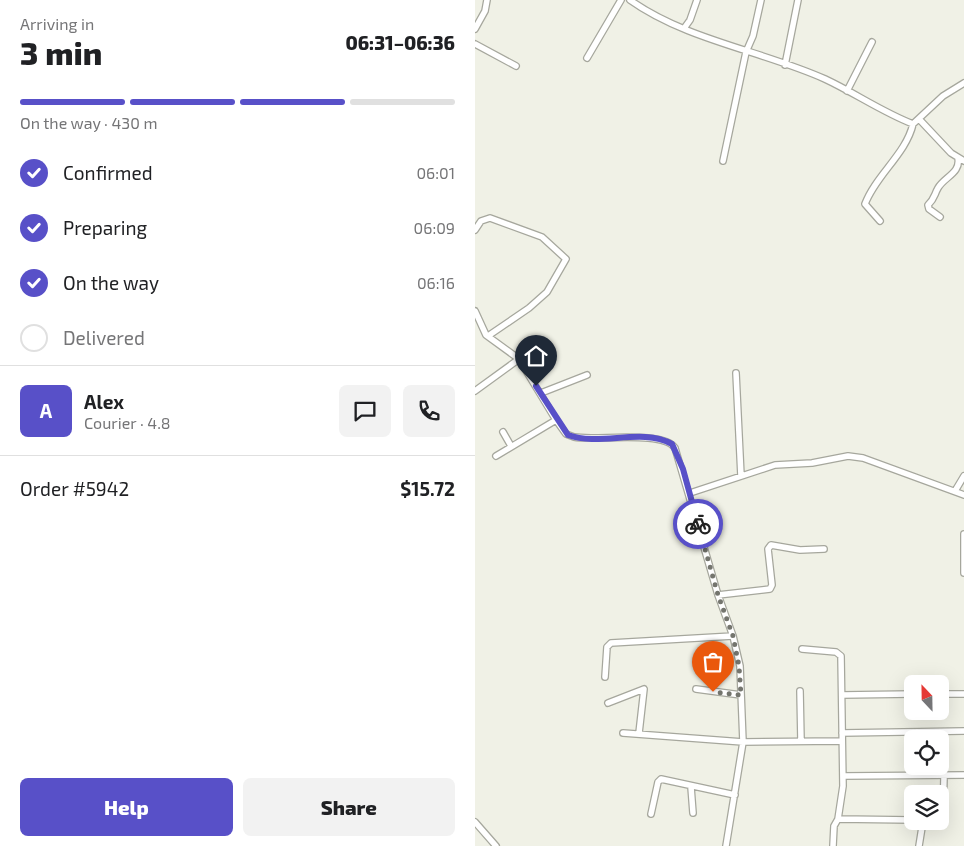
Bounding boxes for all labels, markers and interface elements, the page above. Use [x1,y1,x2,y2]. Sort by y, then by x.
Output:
text: Arriving in [20,14,94,33]
text: 06:31–06:36 [345,31,455,54]
text: 3 min [20,33,102,71]
text: On the way · 430 m [20,113,157,132]
icon: check [20,159,48,187]
text: Confirmed [63,161,153,184]
text: 06:01 [416,163,455,182]
icon: check [20,214,48,242]
text: Preparing [63,216,147,239]
text: 06:09 [414,218,455,237]
icon: check [20,269,48,297]
text: On the way [63,271,159,294]
text: 06:16 [417,273,455,292]
text: Delivered [63,326,145,349]
pin [515,335,557,386]
icon: home [522,342,550,370]
button: chat [339,385,391,437]
button: phone [403,385,455,437]
text: Alex [84,390,124,413]
text: A [40,399,52,422]
text: Courier · 4.8 [84,413,171,432]
text: Order #5942 [20,477,129,500]
text: $15.72 [400,477,455,500]
courier [673,499,723,549]
icon: bike [684,510,712,538]
pin [692,641,734,692]
icon: bag [699,648,727,676]
north arrow [904,675,949,720]
map controls [904,675,949,830]
button: locate [904,730,949,775]
button: Help [20,778,233,836]
button: Share [243,778,455,836]
button: layers [904,785,949,830]

